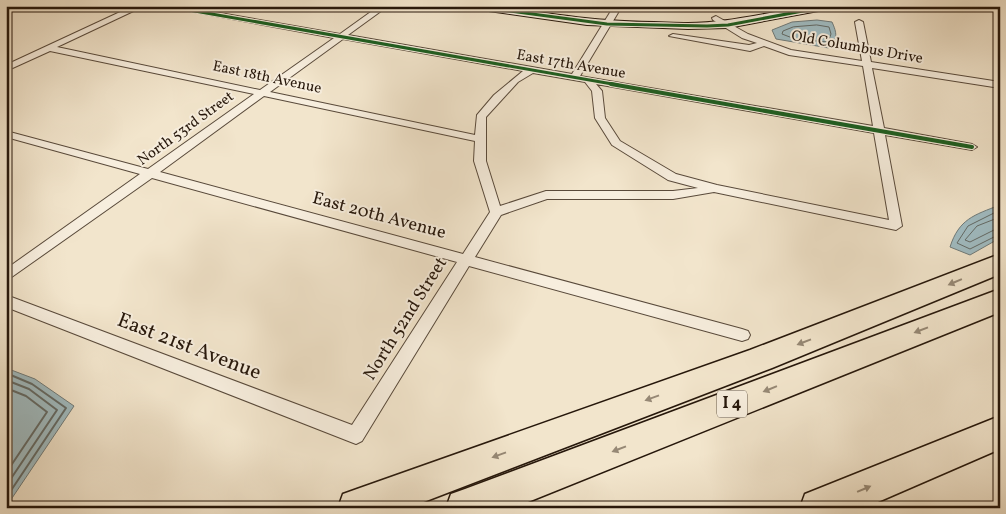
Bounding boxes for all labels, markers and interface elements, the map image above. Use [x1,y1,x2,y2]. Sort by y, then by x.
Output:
street label: Old Columbus Drive [789,26,925,70]
street label: East 17th Avenue [515,45,627,85]
street label: East 18th Avenue [211,56,323,100]
street label: North 53rd Street [133,87,239,171]
street label: East 20th Avenue [309,186,449,246]
street label: North 52nd Street [358,253,454,385]
one-way arrow [948,278,962,286]
street label: East 21st Avenue [113,306,265,388]
one-way arrow [914,326,928,334]
one-way arrow [797,338,811,346]
one-way arrow [762,385,777,393]
road number: I 4 [717,390,747,418]
one-way arrow [644,395,659,403]
one-way arrow [611,445,626,453]
one-way arrow [491,451,506,459]
one-way arrow [857,484,871,492]

